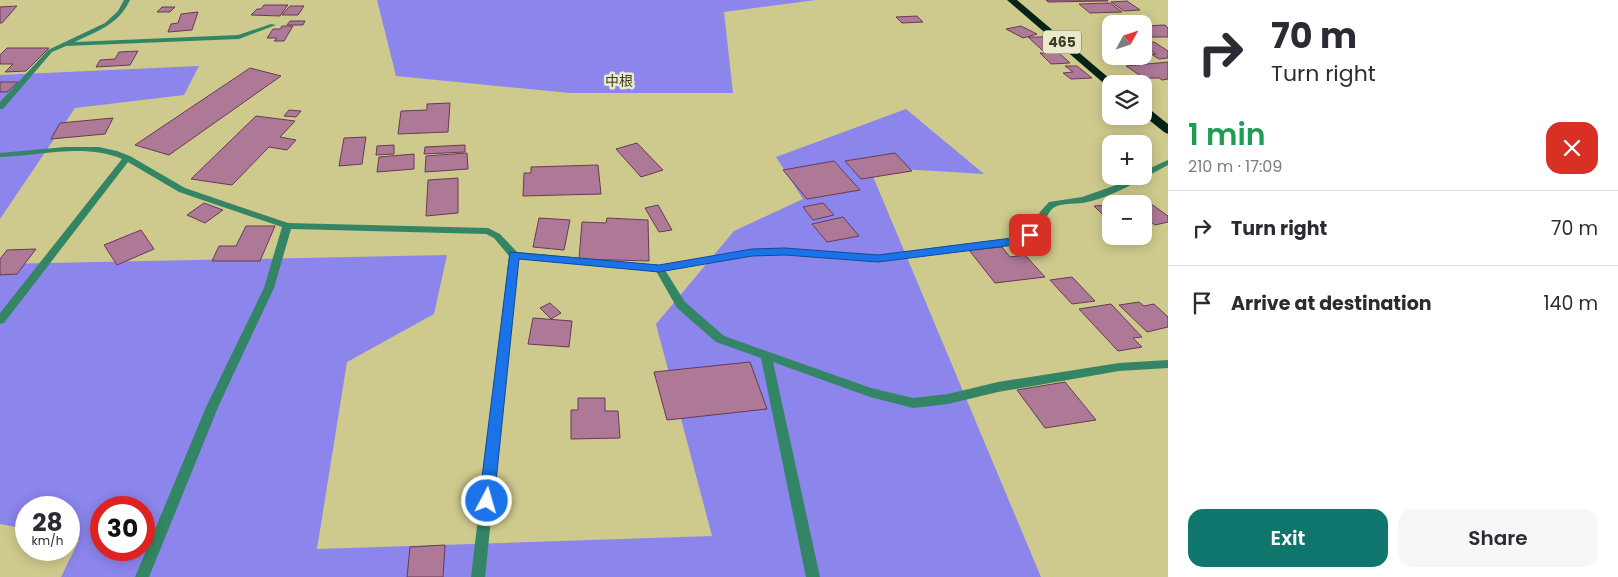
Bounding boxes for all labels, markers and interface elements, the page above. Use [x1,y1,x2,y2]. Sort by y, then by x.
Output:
text: 70 m [1271,11,1357,60]
north arrow [1102,15,1152,65]
map controls [1102,15,1152,245]
icon: right [1188,20,1253,85]
road number: 465 [1043,31,1081,54]
text: Turn right [1271,58,1376,89]
district label: 中根 [605,71,633,91]
button: layers [1102,75,1152,125]
text: 1 min [1188,113,1266,156]
button: close [1546,122,1598,174]
button: + [1102,135,1152,185]
text: 210 m · 17:09 [1188,155,1282,178]
button: − [1102,195,1152,245]
pin [1009,214,1051,256]
icon: right [1188,214,1216,242]
text: Turn right [1231,215,1327,242]
text: 70 m [1551,215,1598,242]
icon: arrive [1016,221,1044,249]
icon: arrive [1188,289,1216,317]
text: Arrive at destination [1231,290,1432,317]
text: 140 m [1543,290,1598,317]
position arrow [460,474,512,526]
speed limit sign: 30 [90,496,155,561]
text: 28 [32,505,63,540]
button: Exit [1188,509,1388,567]
button: Share [1398,509,1598,567]
text: km/h [32,532,63,549]

